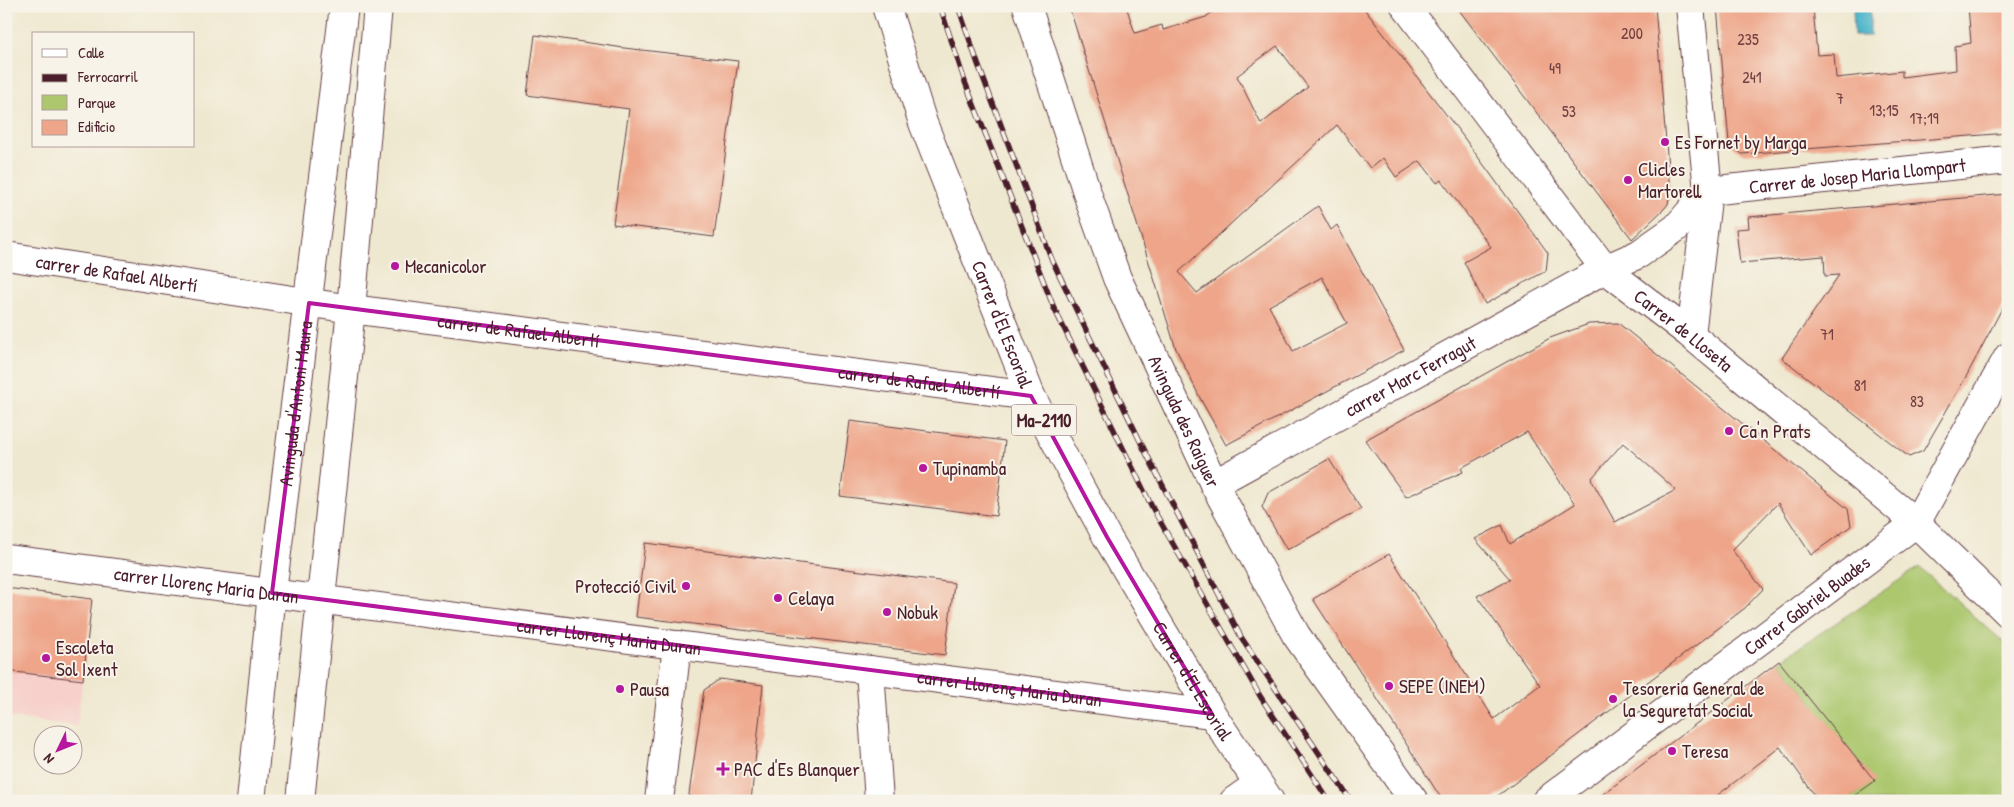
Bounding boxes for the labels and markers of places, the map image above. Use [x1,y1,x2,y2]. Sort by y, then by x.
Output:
place label: Es Fornet by Marga [1675,129,1807,155]
marker: Es Fornet by Marga [1659,136,1671,148]
place label: Clicles Martorell [1638,156,1702,204]
marker: Clicles Martorell [1622,174,1634,186]
place label: Mecanicolor [405,253,487,279]
marker: Mecanicolor [389,260,401,272]
place label: Ca'n Prats [1739,418,1811,444]
marker: Ca'n Prats [1723,425,1735,437]
place label: Tupinamba [933,455,1007,481]
marker: Tupinamba [917,462,929,474]
place label: Protecció Civil [575,573,677,599]
marker: Protecció Civil [680,580,692,592]
place label: Celaya [788,585,835,611]
marker: Celaya [772,592,784,604]
place label: Nobuk [897,599,938,625]
marker: Nobuk [881,606,893,618]
place label: Escoleta Sol Ixent [56,634,118,682]
marker: Escoleta Sol Ixent [40,652,52,664]
place label: SEPE (INEM) [1399,673,1486,699]
place label: Tesoreria General de la Seguretat Social [1623,675,1765,723]
place label: Pausa [630,676,670,702]
marker: SEPE (INEM) [1383,680,1395,692]
marker: Pausa [614,683,626,695]
marker: Tesoreria General de la Seguretat Social [1607,693,1619,705]
place label: Teresa [1682,738,1729,764]
marker: Teresa [1666,745,1678,757]
place label: PAC d'Es Blanquer [734,756,860,782]
marker: PAC d'Es Blanquer [716,762,730,776]

